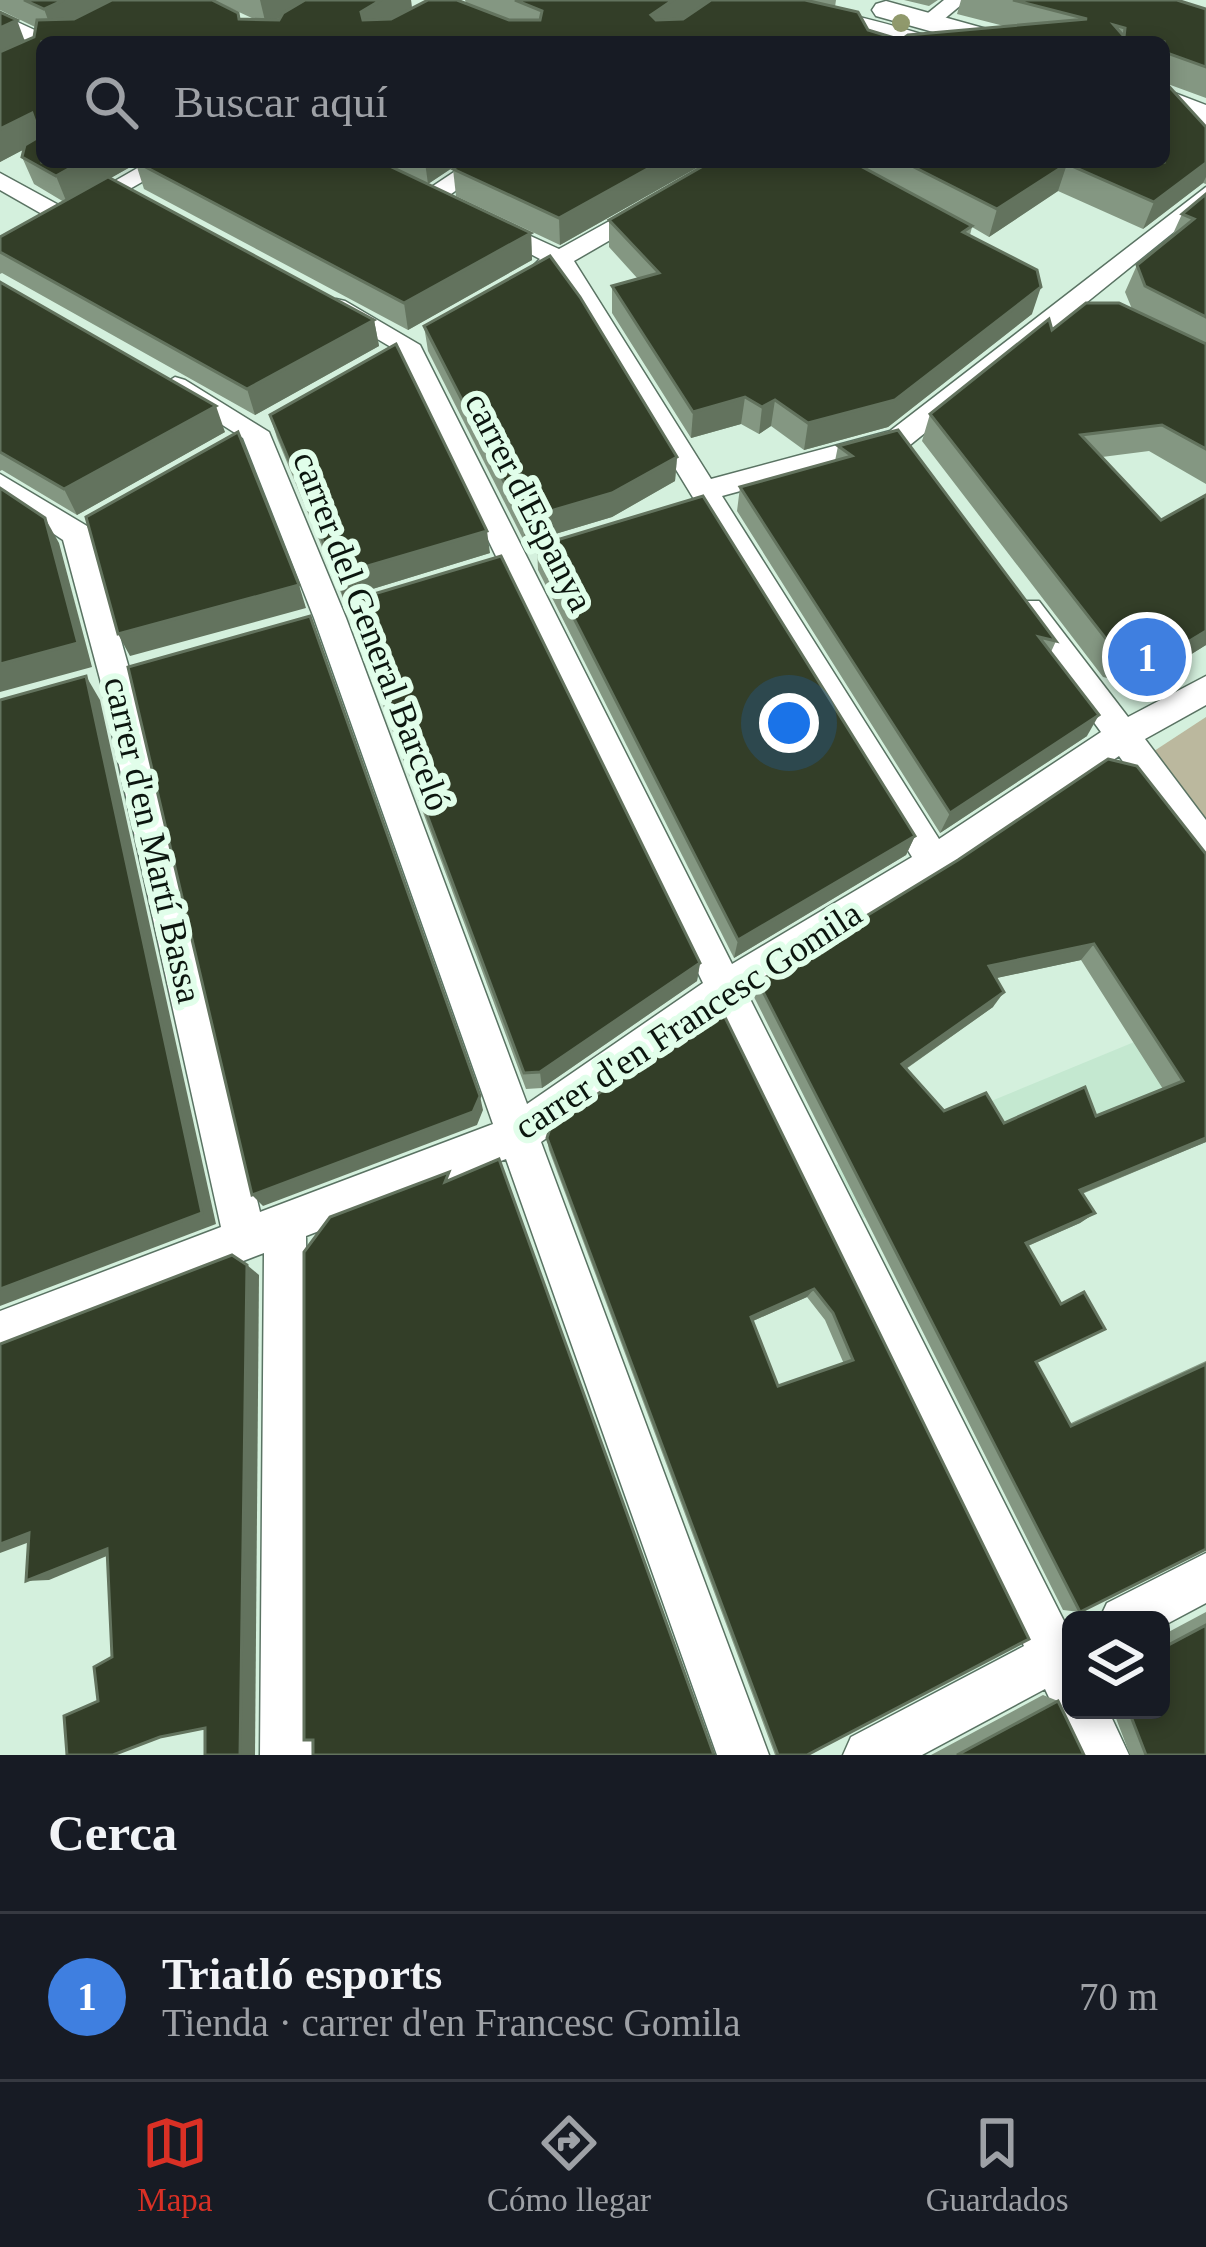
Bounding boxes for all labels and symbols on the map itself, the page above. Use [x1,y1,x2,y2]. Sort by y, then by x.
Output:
street label: carrer d'Espanya [457,386,601,618]
street label: carrer del General Barceló [285,446,459,816]
pin: 1 [1108,612,1186,702]
street label: carrer d'en Martí Bassa [96,673,210,1007]
your location [759,693,819,753]
street label: carrer d'en Francesc Gomila [507,893,869,1147]

